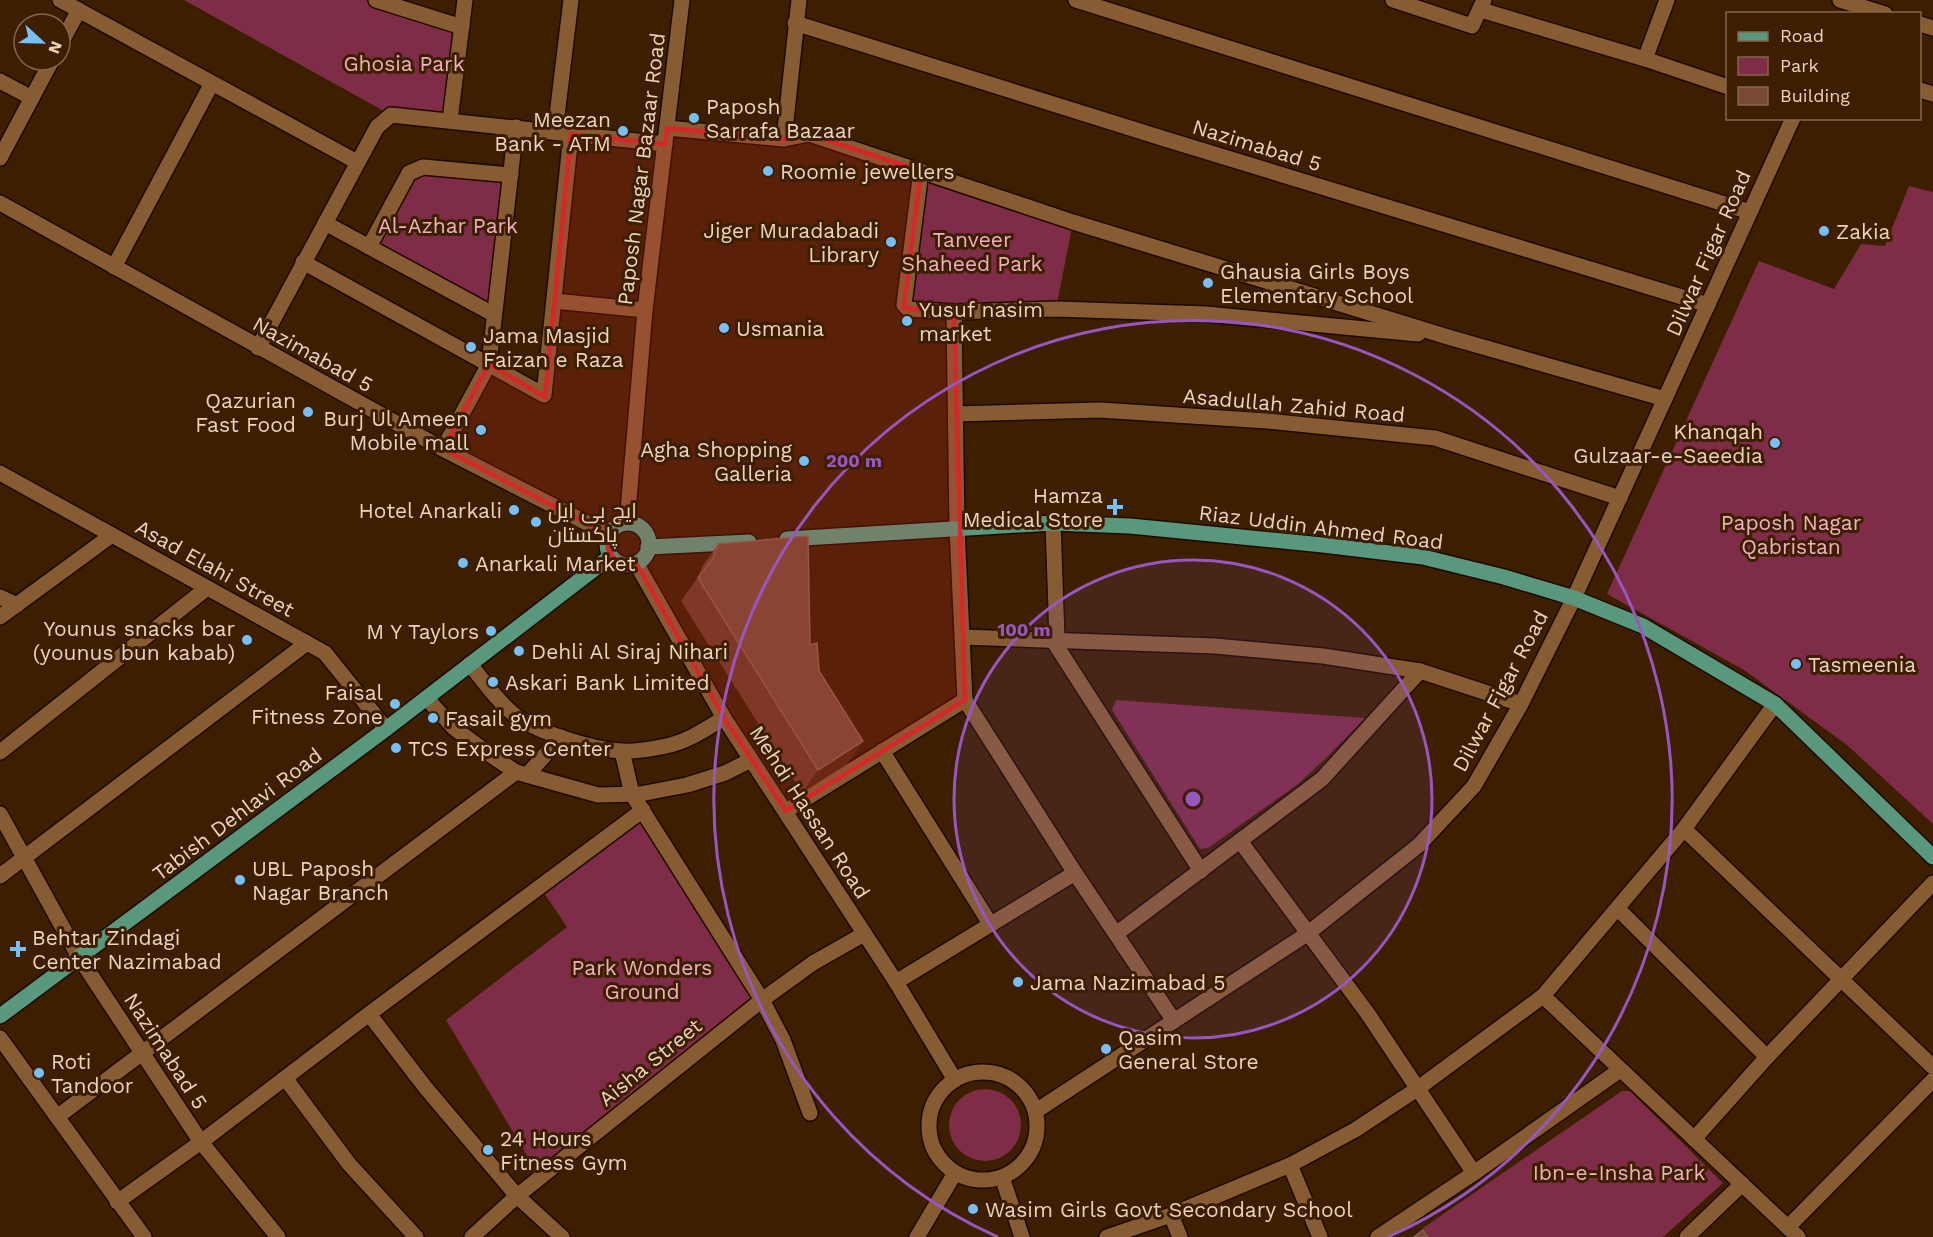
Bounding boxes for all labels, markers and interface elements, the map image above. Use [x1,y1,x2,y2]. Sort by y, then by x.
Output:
north arrow [12,12,72,72]
legend [1726,12,1921,120]
text: Road [1780,25,1824,46]
street label: Paposh Nagar Bazaar Road [612,31,670,307]
text: N [44,38,66,56]
park label: Ghosia Park [343,51,465,76]
text: Park [1780,55,1819,76]
text: Building [1780,85,1850,106]
place label: Paposh Sarrafa Bazaar [706,94,856,143]
place label: Meezan Bank - ATM [494,107,611,156]
marker: Paposh Sarrafa Bazaar [687,111,701,125]
street label: Nazimabad 5 [1190,114,1324,176]
marker: Meezan Bank - ATM [616,124,630,138]
place label: Roomie jewellers [780,159,955,184]
marker: Roomie jewellers [761,164,775,178]
street label: Dilwar Figar Road [1660,166,1756,340]
park label: Al-Azhar Park [378,213,518,238]
place label: Jiger Muradabadi Library [703,218,879,267]
place label: Zakia [1836,219,1891,244]
marker: Zakia [1817,224,1831,238]
park label: Tanveer Shaheed Park [901,227,1043,276]
marker: Jiger Muradabadi Library [884,235,898,249]
place label: Ghausia Girls Boys Elementary School [1220,259,1414,308]
marker: Ghausia Girls Boys Elementary School [1201,276,1215,290]
place label: Yusuf nasim market [919,297,1043,346]
street label: Nazimabad 5 [249,311,377,397]
marker: Yusuf nasim market [900,314,914,328]
place label: Usmania [736,316,824,341]
marker: Usmania [717,321,731,335]
place label: Jama Masjid Faizan e Raza [483,323,624,372]
marker: Jama Masjid Faizan e Raza [464,340,478,354]
street label: Asadullah Zahid Road [1182,383,1406,427]
place label: Qazurian Fast Food [195,388,296,437]
marker: Qazurian Fast Food [301,405,315,419]
place label: Burj Ul Ameen Mobile mall [323,406,470,455]
place label: Khanqah Gulzaar-e-Saeedia [1573,419,1763,468]
marker: Burj Ul Ameen Mobile mall [474,423,488,437]
marker: Khanqah Gulzaar-e-Saeedia [1768,436,1782,450]
place label: Agha Shopping Galleria [640,437,793,486]
text: 200 m [826,450,882,471]
marker: Agha Shopping Galleria [797,454,811,468]
place label: Hamza Medical Store [963,483,1103,532]
place label: Hotel Anarkali [359,498,502,523]
place label: ایچ بی ایل پاکستان [548,498,637,549]
marker: Hamza Medical Store [1108,500,1122,514]
street label: Riaz Uddin Ahmed Road [1197,500,1445,554]
marker: Hotel Anarkali [507,503,521,517]
park label: Paposh Nagar Qabristan [1721,510,1862,559]
street label: Asad Elahi Street [131,514,299,622]
marker: ایچ بی ایل پاکستان [529,515,543,529]
place label: Anarkali Market [475,551,636,576]
marker: Anarkali Market [456,556,470,570]
street label: Dilwar Figar Road [1447,606,1553,776]
place label: Younus snacks bar (younus bun kabab) [33,616,235,665]
place label: M Y Taylors [366,619,479,644]
text: 100 m [997,619,1051,640]
marker: M Y Taylors [484,624,498,638]
marker: Younus snacks bar (younus bun kabab) [240,633,254,647]
place label: Dehli Al Siraj Nihari [531,639,728,664]
marker: Dehli Al Siraj Nihari [512,644,526,658]
place label: Tasmeenia [1808,652,1916,677]
marker: Tasmeenia [1789,657,1803,671]
place label: Askari Bank Limited [505,670,710,695]
marker: Askari Bank Limited [486,675,500,689]
place label: Faisal Fitness Zone [251,680,384,729]
marker: Faisal Fitness Zone [388,697,402,711]
place label: Fasail gym [445,706,552,731]
marker: Fasail gym [426,711,440,725]
street label: Mehdi Hassan Road [745,721,875,903]
place label: TCS Express Center [408,736,612,761]
marker: TCS Express Center [389,741,403,755]
street label: Tabish Dehlavi Road [147,742,327,886]
centre of rings [1183,789,1203,809]
place label: UBL Paposh Nagar Branch [252,856,389,905]
marker: UBL Paposh Nagar Branch [233,873,247,887]
place label: Behtar Zindagi Center Nazimabad [32,925,222,974]
marker: Behtar Zindagi Center Nazimabad [9,940,27,958]
park label: Park Wonders Ground [572,955,712,1004]
place label: Jama Nazimabad 5 [1030,970,1225,995]
marker: Jama Nazimabad 5 [1011,975,1025,989]
street label: Nazimabad 5 [119,988,213,1114]
street label: Aisha Street [593,1013,707,1111]
place label: Qasim General Store [1118,1025,1259,1074]
marker: Qasim General Store [1099,1042,1113,1056]
place label: Roti Tandoor [51,1049,134,1098]
marker: Roti Tandoor [32,1066,46,1080]
place label: 24 Hours Fitness Gym [500,1126,628,1175]
marker: 24 Hours Fitness Gym [481,1143,495,1157]
park label: Ibn-e-Insha Park [1533,1160,1705,1185]
place label: Wasim Girls Govt Secondary School [985,1197,1353,1222]
marker: Wasim Girls Govt Secondary School [966,1202,980,1216]

